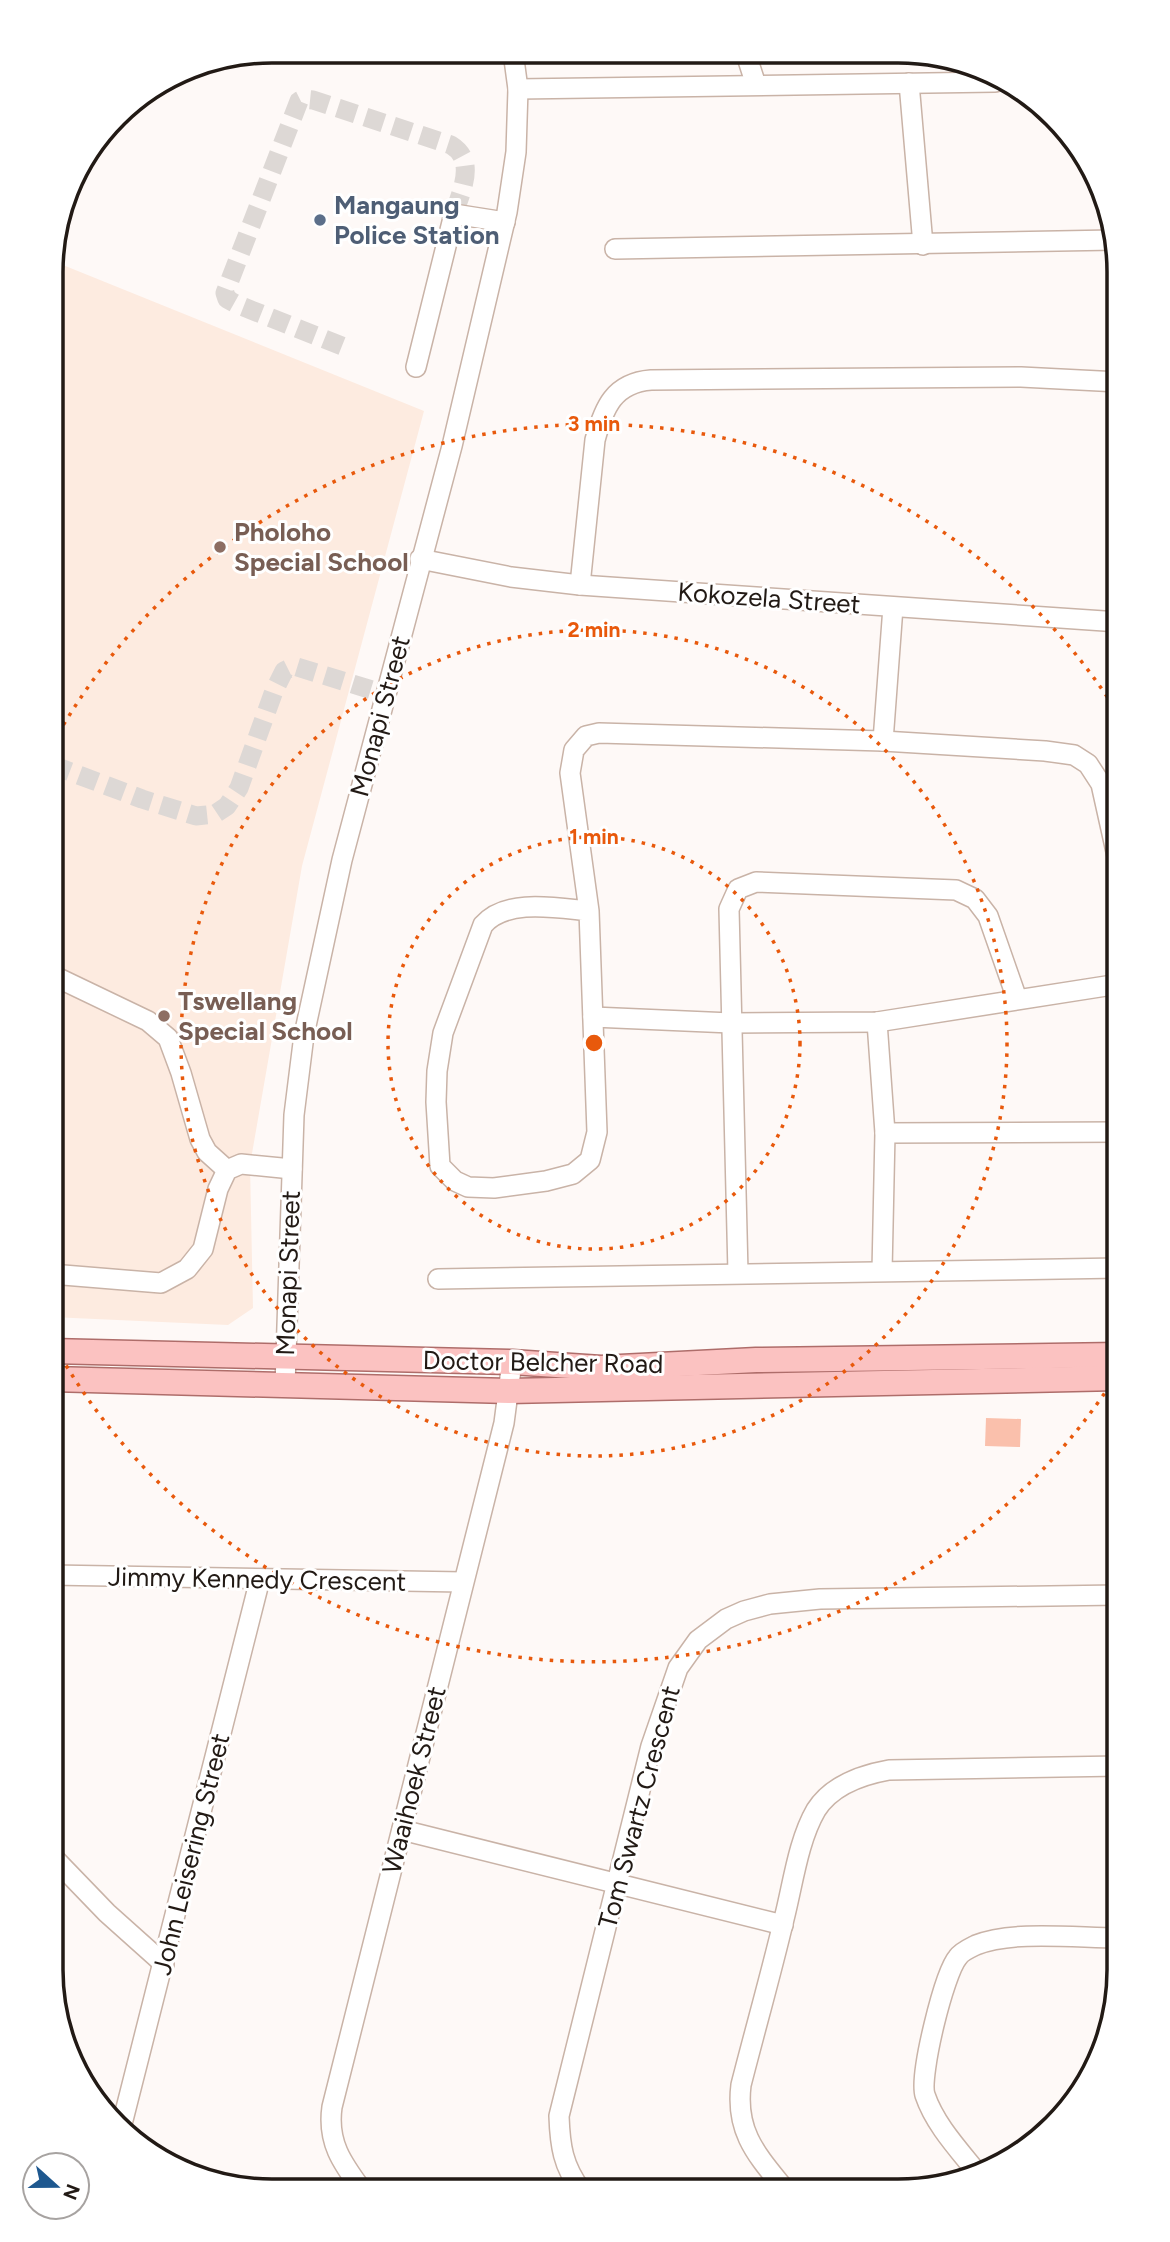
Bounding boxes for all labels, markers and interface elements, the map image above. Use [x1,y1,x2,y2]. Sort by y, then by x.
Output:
place label: Mangaung Police Station [334,189,500,251]
marker: Mangaung Police Station [312,212,328,228]
text: 3 min [568,411,620,436]
place label: Pholoho Special School [234,516,409,578]
marker: Pholoho Special School [212,539,228,555]
street label: Kokozela Street [676,576,862,620]
text: 2 min [568,617,620,642]
street label: Monapi Street [343,632,417,800]
text: 1 min [569,824,619,849]
place label: Tswellang Special School [178,985,353,1047]
marker: Tswellang Special School [156,1008,172,1024]
centre of rings [582,1031,606,1055]
street label: Monapi Street [269,1190,307,1356]
street label: Doctor Belcher Road [422,1344,664,1380]
street label: Jimmy Kennedy Crescent [108,1560,407,1598]
street label: Tom Swartz Crescent [591,1682,687,1932]
street label: Waaihoek Street [375,1683,453,1877]
street label: John Leisering Street [146,1730,237,1978]
north arrow [21,2151,91,2221]
text: N [58,2181,85,2203]

